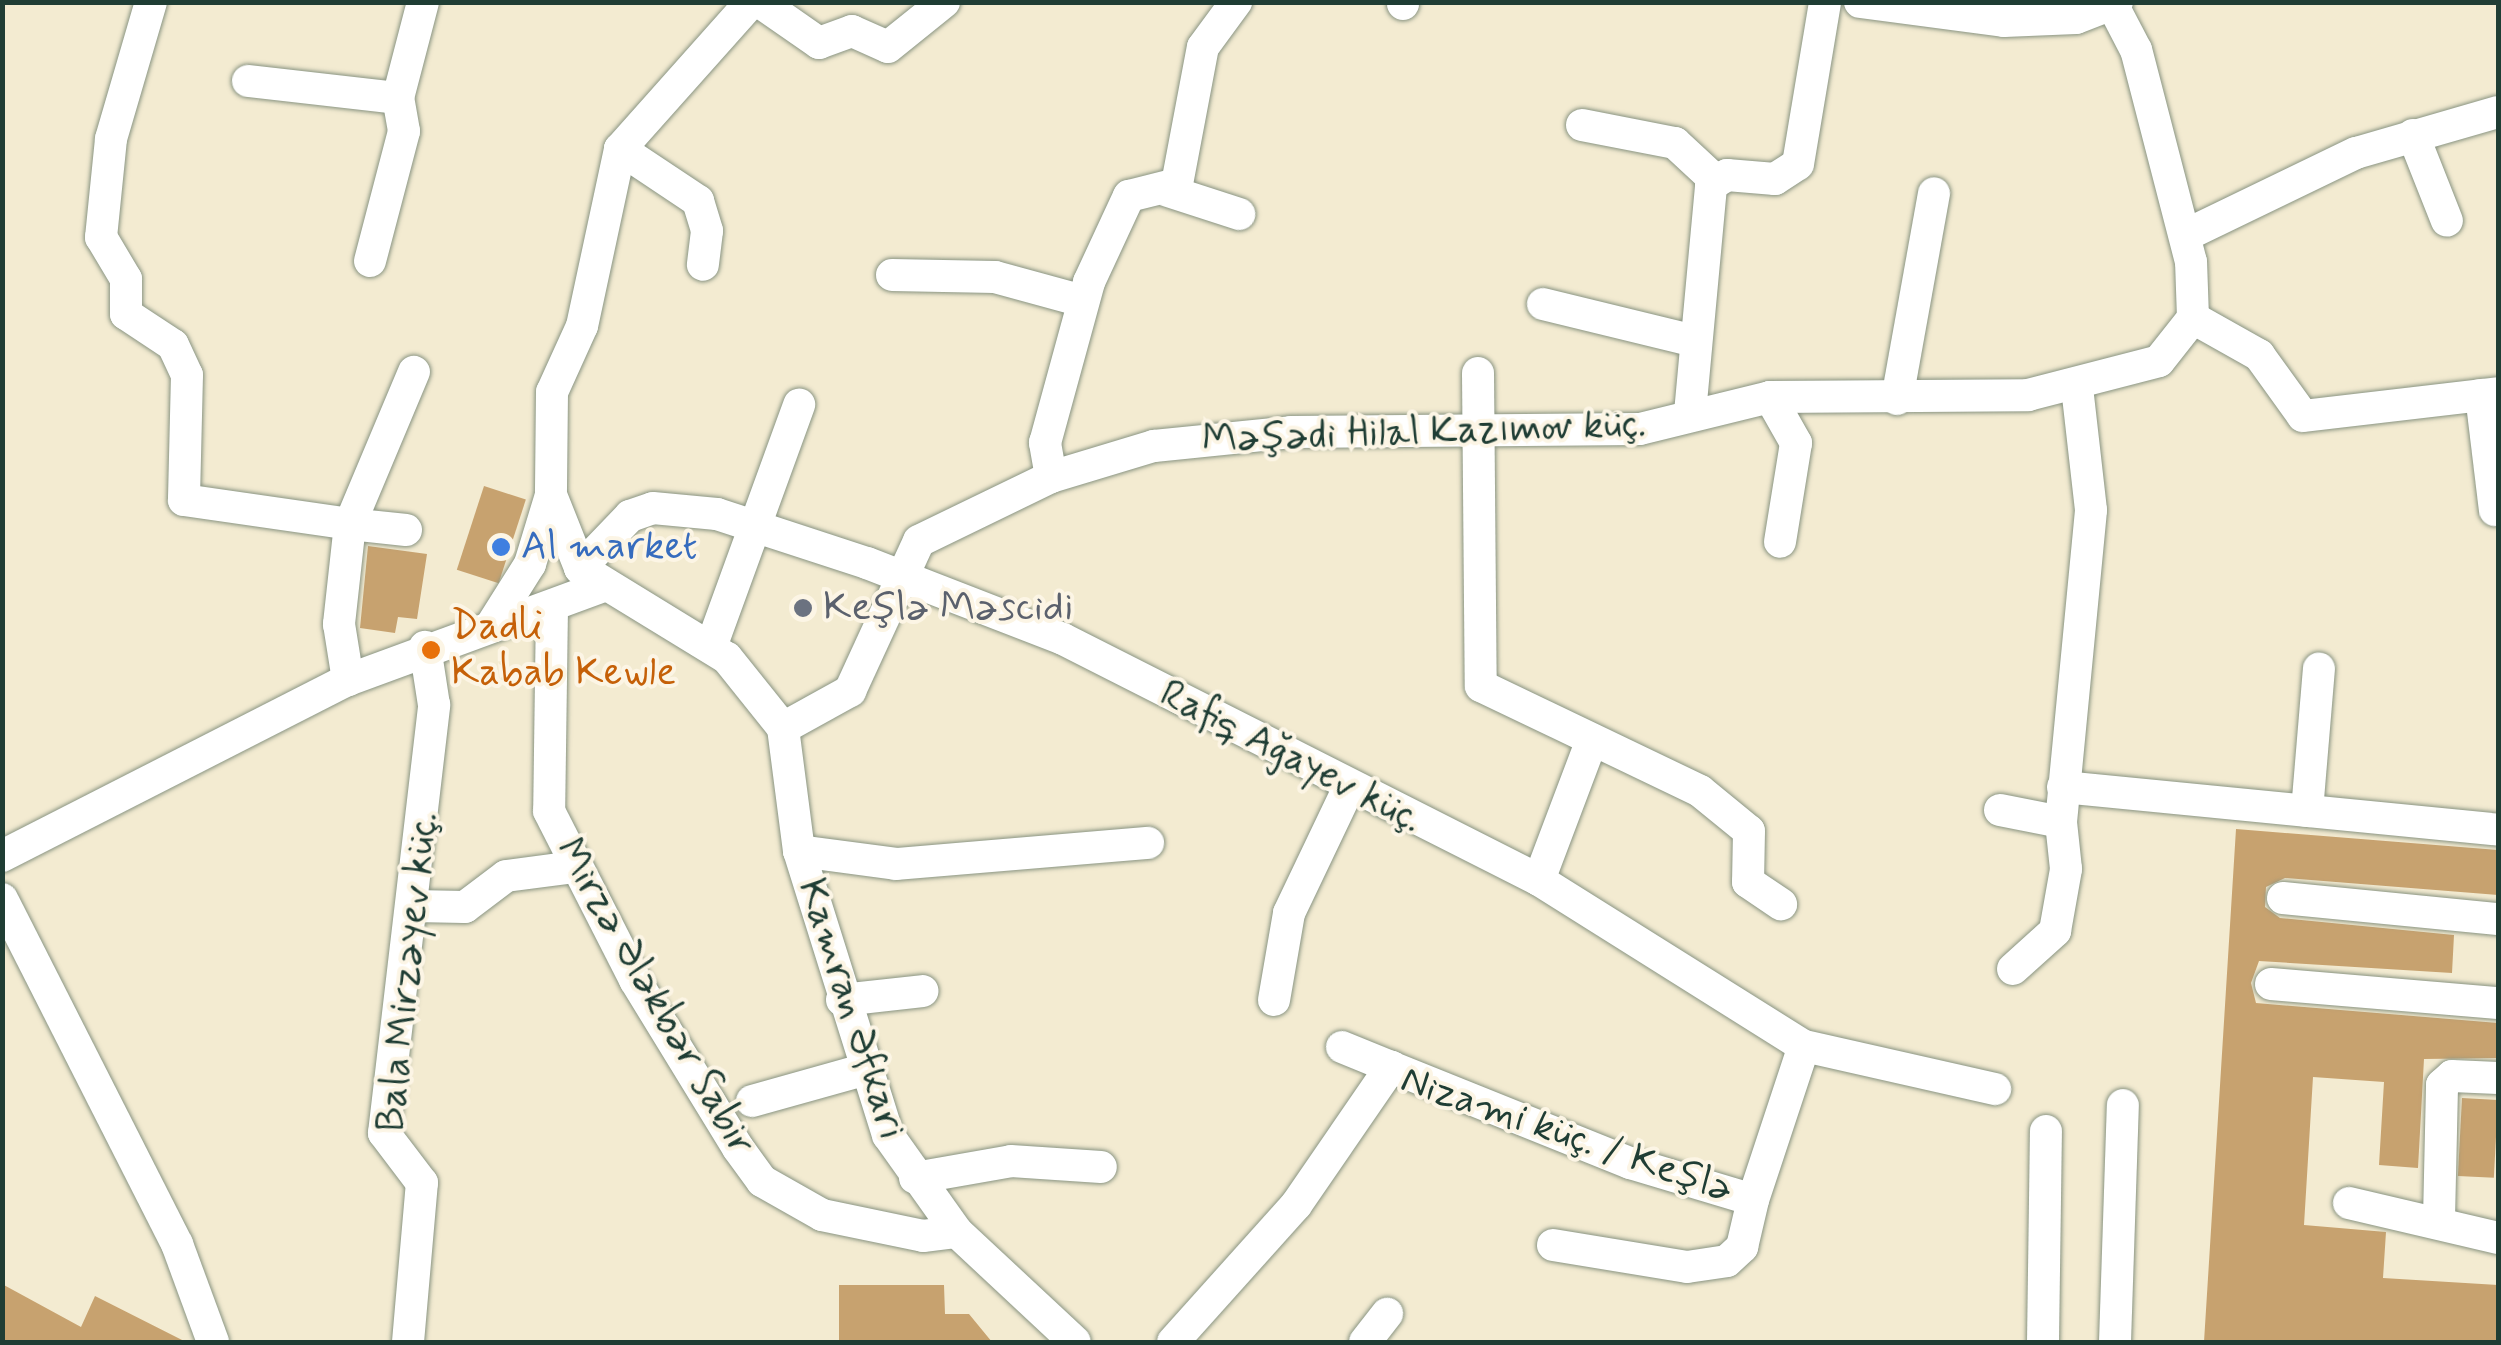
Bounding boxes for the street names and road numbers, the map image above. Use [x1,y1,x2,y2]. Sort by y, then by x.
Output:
street label: Məşədi Hilal Kazımov küç. [1200,400,1648,464]
street label: Rafiq Ağayev küç. [1151,670,1431,844]
street label: Bala Mirzəyev küç. [367,810,449,1134]
street label: Mirzə Ələkbər Sabir [543,827,767,1167]
street label: Kamran Əfkari [787,873,915,1145]
street label: Nizami küç. / Keşlə [1395,1056,1739,1214]

